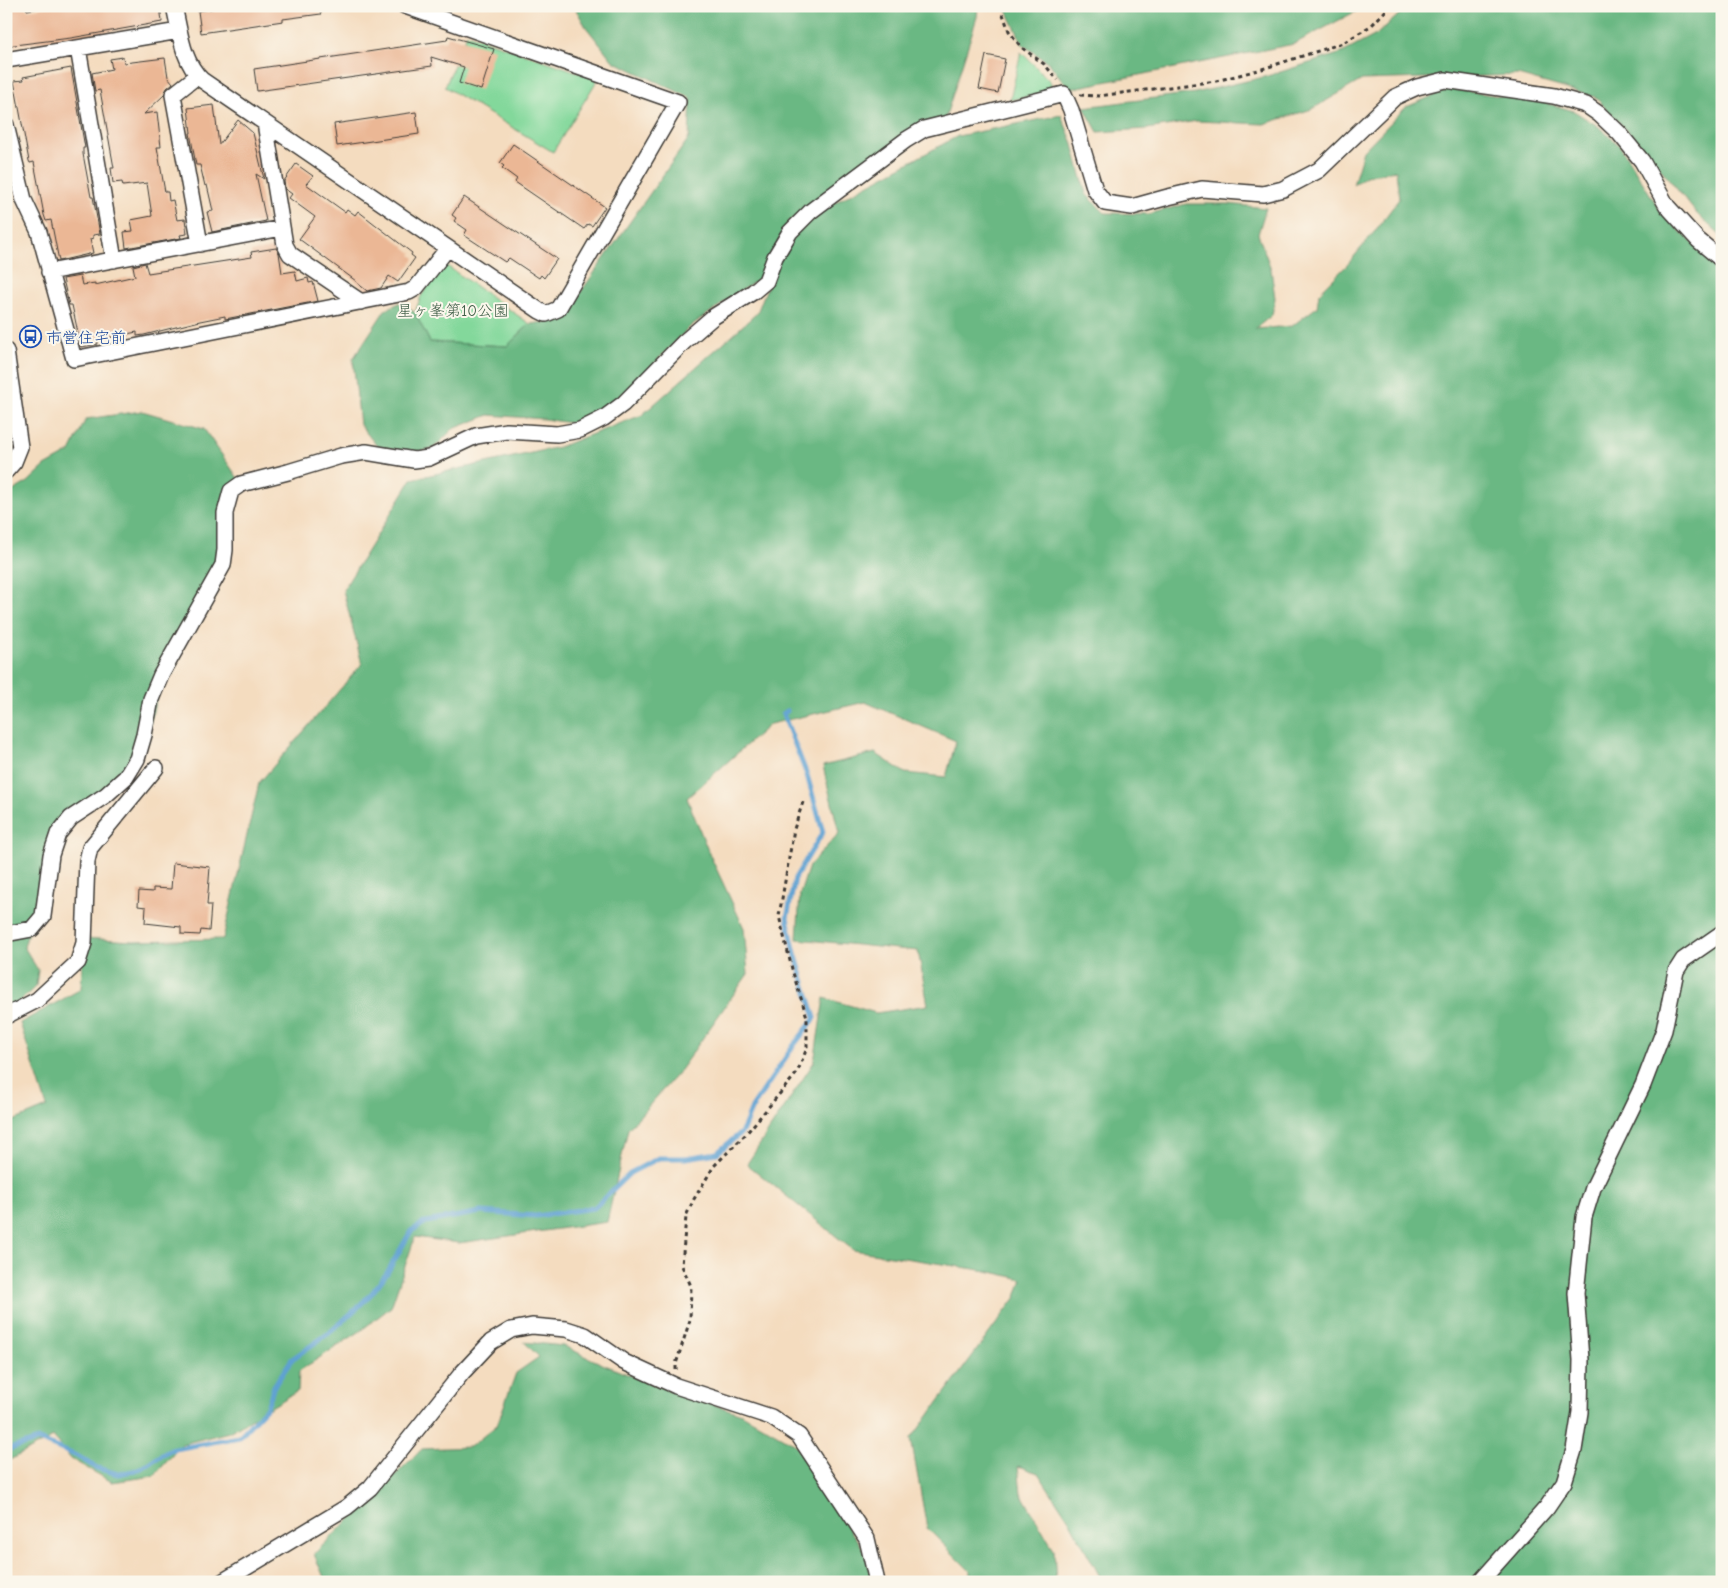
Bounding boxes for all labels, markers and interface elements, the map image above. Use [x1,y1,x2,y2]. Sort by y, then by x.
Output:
park label: 星ヶ峯第10公園 [397,302,509,320]
bus stop icon: 市営住宅前 [18,325,42,349]
place label: 市営住宅前 [46,329,126,347]

